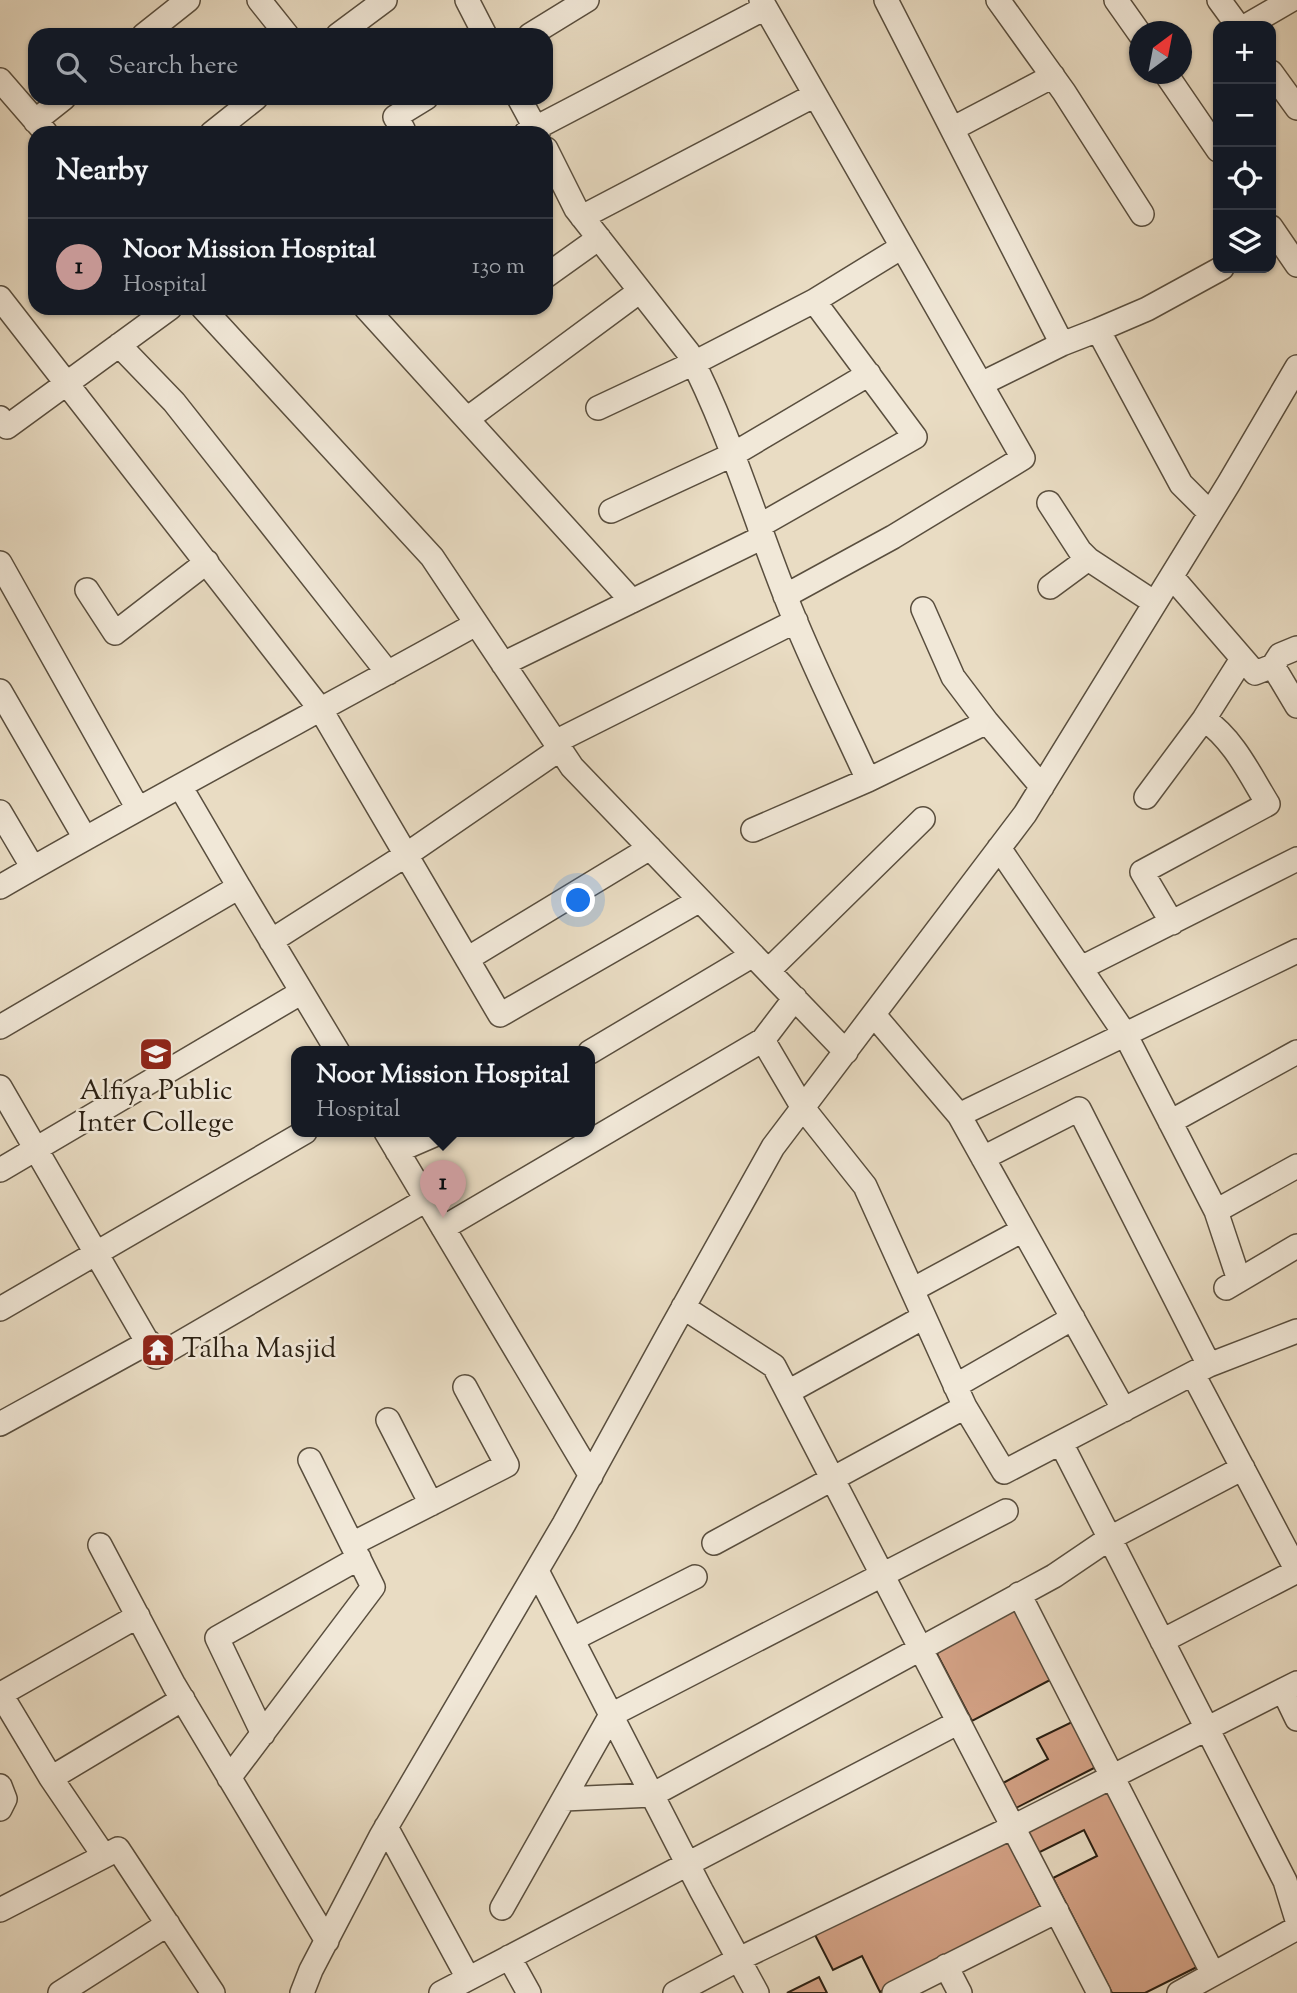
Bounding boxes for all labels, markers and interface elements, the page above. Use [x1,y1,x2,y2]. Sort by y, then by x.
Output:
north arrow [1129,21,1192,84]
map controls [1213,21,1276,273]
button: + [1213,21,1276,84]
search box [28,28,553,105]
icon: search [52,48,90,86]
text: Search here [108,48,238,85]
button: − [1213,84,1276,147]
button: locate [1213,147,1276,210]
text: Nearby [56,150,148,193]
button: layers [1213,210,1276,273]
text: Noor Mission Hospital [123,232,376,269]
text: 1 [75,251,83,284]
text: 130 m [472,251,525,284]
text: Hospital [123,269,207,302]
your location [561,883,595,917]
school or university icon: Alfiya Public Inter College [137,1035,175,1073]
popup [291,1046,595,1137]
text: Noor Mission Hospital [316,1057,570,1094]
place label: Alfiya Public Inter College [78,1072,234,1144]
text: Hospital [316,1094,400,1127]
pin: 1 [420,1160,466,1218]
place label: Talha Masjid [182,1330,337,1370]
temple icon: Talha Masjid [139,1331,177,1369]

